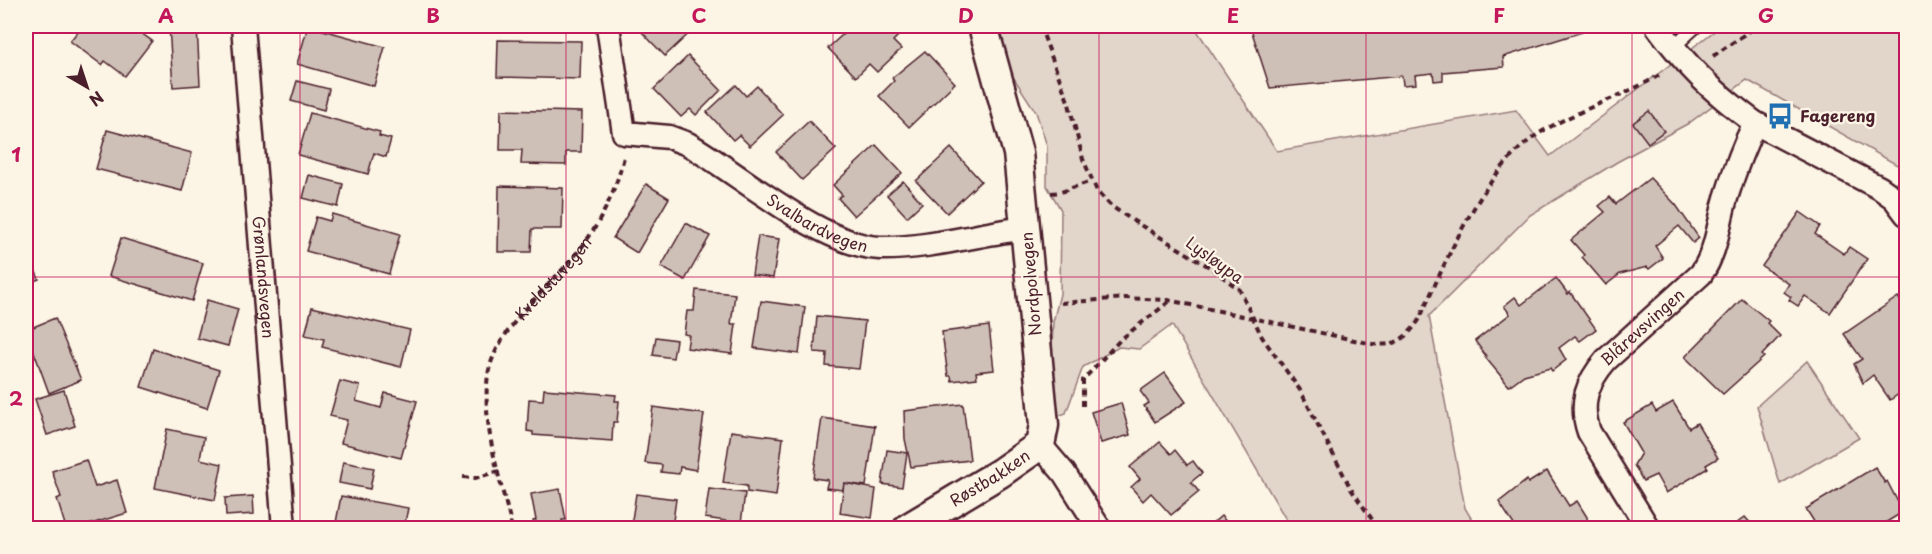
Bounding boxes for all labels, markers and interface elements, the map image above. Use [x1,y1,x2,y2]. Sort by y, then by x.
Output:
text: A [158,0,174,30]
text: B [426,0,440,30]
text: C [691,0,707,30]
text: D [958,0,974,30]
text: E [1227,0,1239,30]
text: F [1493,0,1505,30]
text: G [1758,0,1774,30]
north arrow [57,57,117,117]
text: N [85,86,110,113]
bus stop icon: Fagereng [1765,101,1795,131]
place label: Fagereng [1800,103,1876,127]
text: 1 [11,139,21,169]
street label: Svalbardvegen [762,187,870,257]
street label: Grønlandsvegen [248,215,281,339]
street label: Lysløypa [1182,230,1250,289]
street label: Kveldstuvegen [508,231,597,325]
street label: Nordpolvegen [1014,231,1047,337]
street label: Blårevsvingen [1595,282,1689,371]
text: 2 [9,383,23,413]
street label: Røstbakken [945,443,1034,511]

